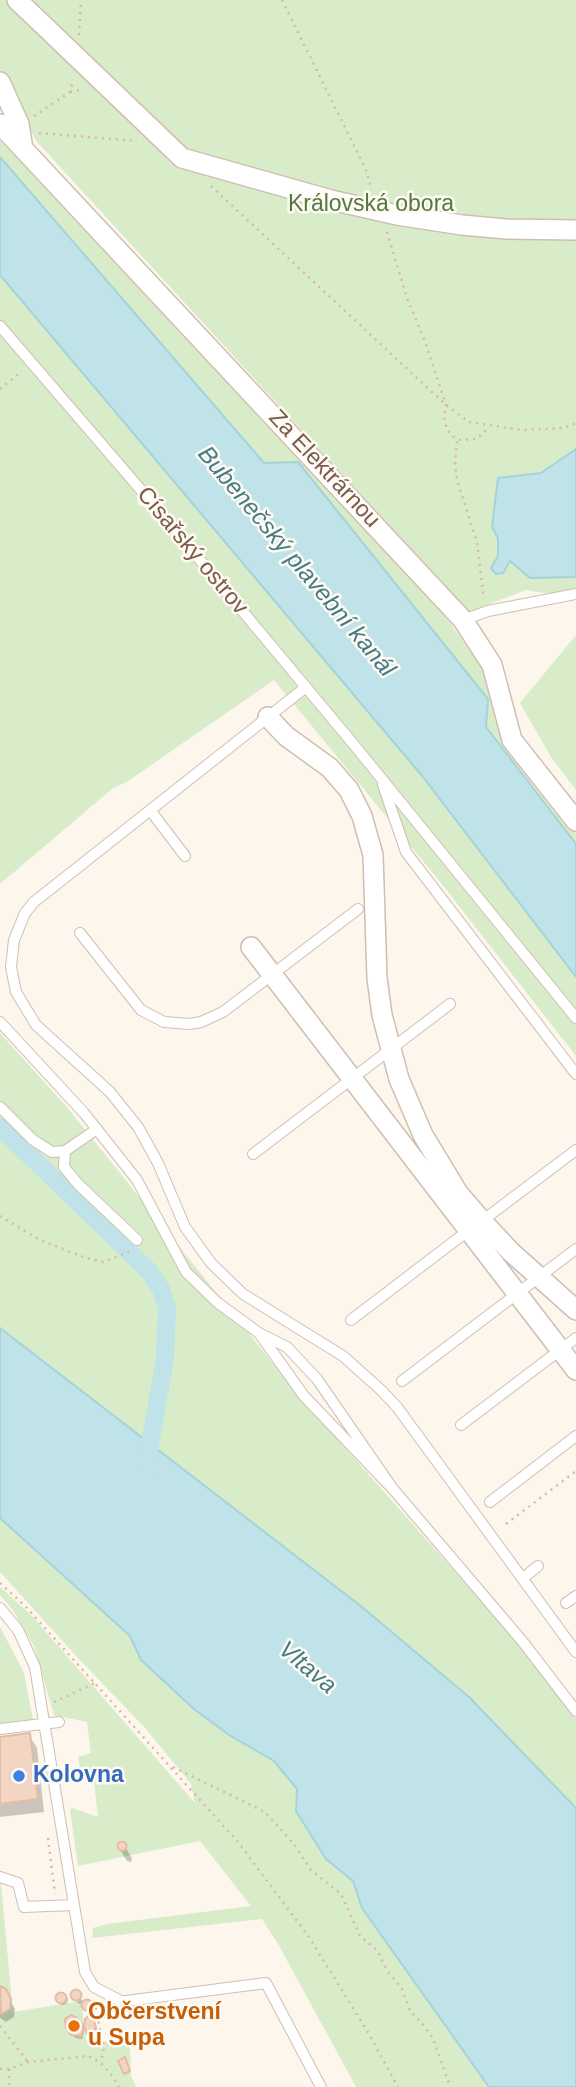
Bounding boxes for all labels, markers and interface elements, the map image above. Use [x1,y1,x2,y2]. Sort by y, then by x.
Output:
park label: Královská obora [288,191,454,219]
street label: Za Elektrárnou [262,404,386,534]
water label: Bubenečský plavební kanál [191,441,401,683]
street label: Císařský ostrov [130,481,254,621]
water label: Vltava [272,1636,342,1700]
place label: Kolovna [33,1762,124,1790]
marker: Kolovna [11,1768,27,1784]
place label: Občerstvení u Supa [88,1999,221,2053]
marker: Občerstvení u Supa [66,2018,82,2034]

